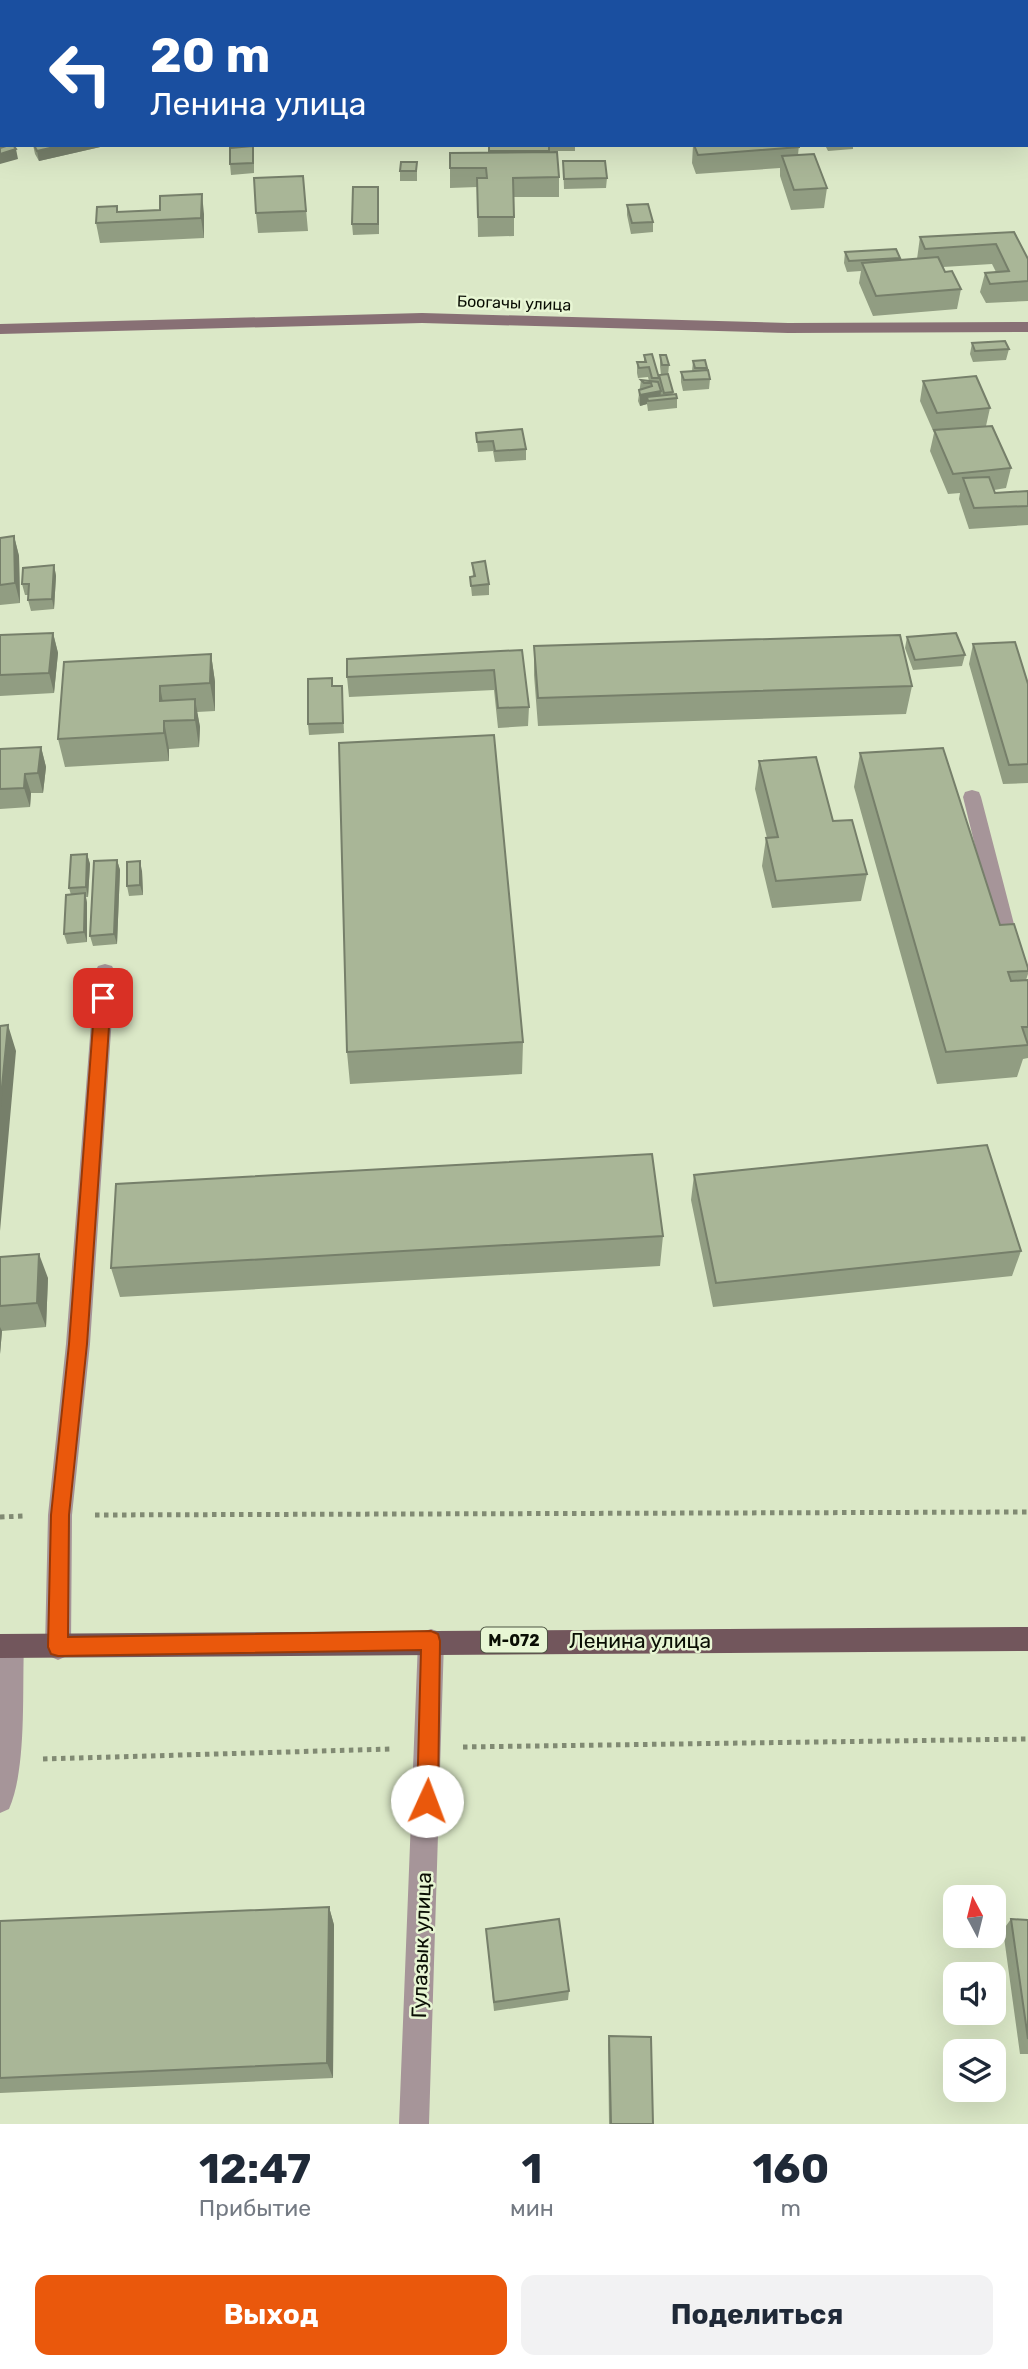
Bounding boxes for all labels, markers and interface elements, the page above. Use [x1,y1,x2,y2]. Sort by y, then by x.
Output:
text: 20 m [150,26,271,84]
icon: left [35,28,126,119]
text: Ленина улица [150,85,367,123]
street label: Боогачы улица [457,292,571,314]
pin [73,968,133,1028]
icon: arrive [84,979,122,1017]
road number: М-072 [481,1628,547,1652]
street label: Ленина улица [569,1628,711,1653]
position arrow [390,1764,464,1838]
street label: Гулазык улица [406,1871,436,2019]
north arrow [943,1885,1006,1948]
map controls [943,1885,1006,2102]
button: sound [943,1962,1006,2025]
button: layers [943,2039,1006,2102]
text: 12:47 [199,2144,311,2194]
text: 1 [521,2144,542,2194]
text: 160 [752,2144,829,2194]
text: Прибытие [199,2194,311,2222]
text: мин [510,2194,554,2222]
text: m [781,2194,801,2222]
button: Выход [35,2275,507,2355]
button: Поделиться [521,2275,993,2355]

